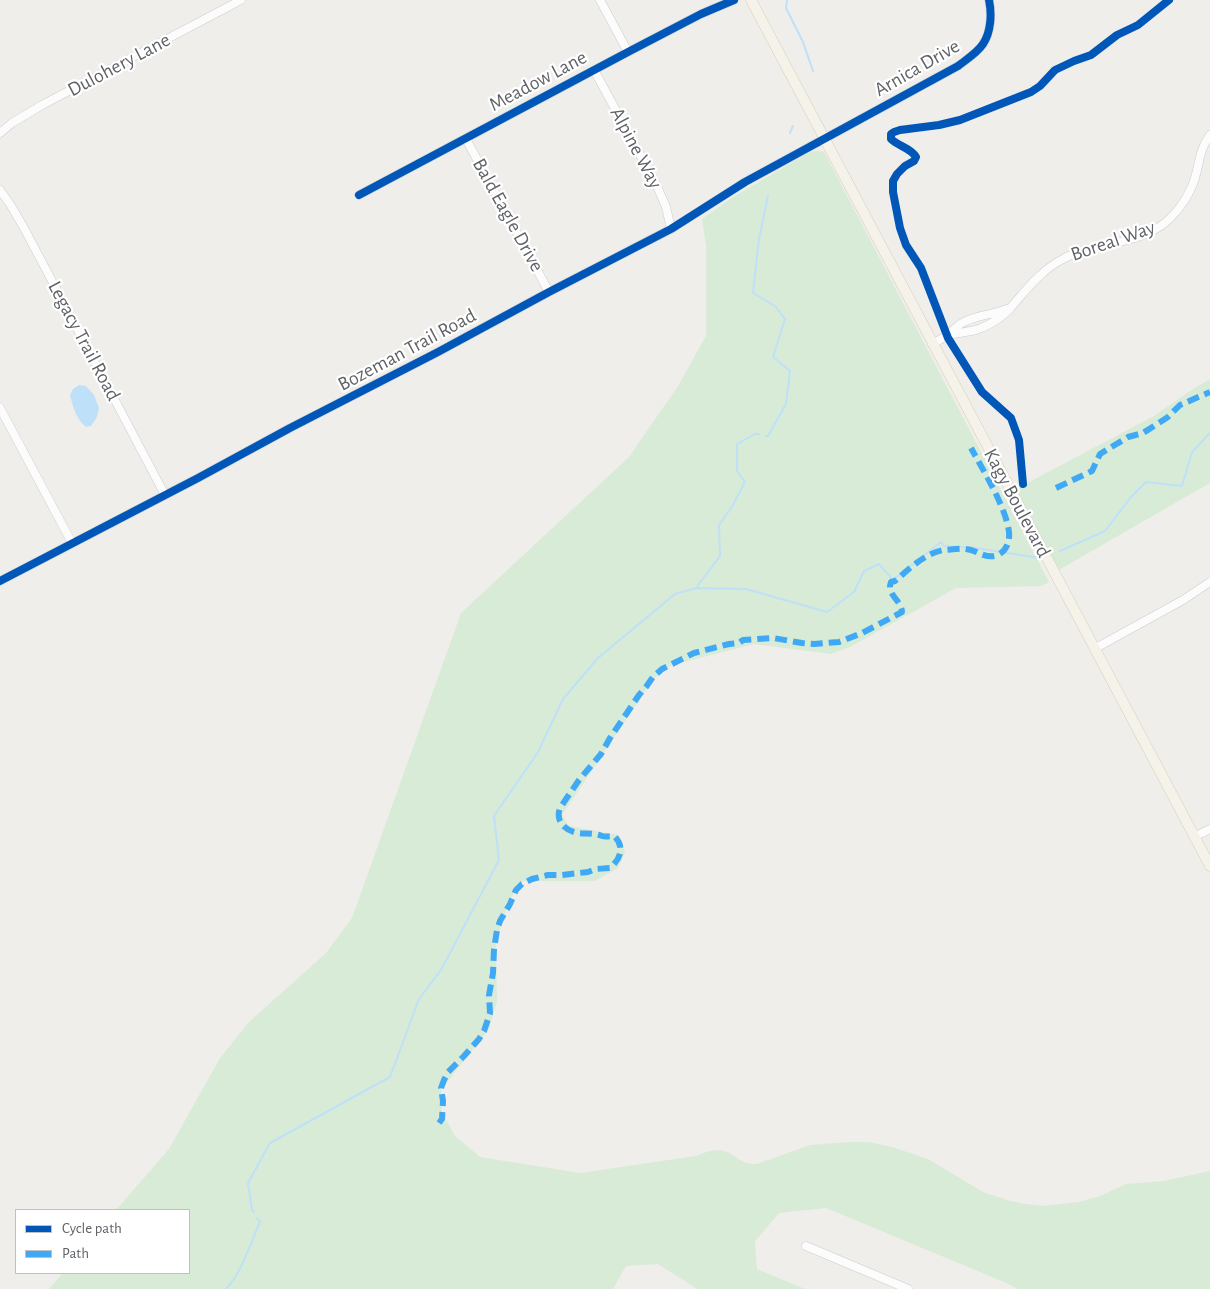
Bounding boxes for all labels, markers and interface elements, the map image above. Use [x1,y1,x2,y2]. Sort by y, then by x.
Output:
street label: Dulohery Lane [64,28,174,102]
street label: Arnica Drive [870,34,964,102]
street label: Meadow Lane [485,45,591,117]
street label: Alpine Way [605,103,667,193]
street label: Bald Eagle Drive [467,154,549,276]
street label: Boreal Way [1068,215,1158,267]
street label: Legacy Trail Road [42,277,126,405]
street label: Bozeman Trail Road [334,304,480,396]
street label: Kagy Boulevard [978,444,1056,562]
legend [15,1209,190,1274]
text: Cycle path [62,1221,122,1236]
text: Path [62,1246,89,1261]

